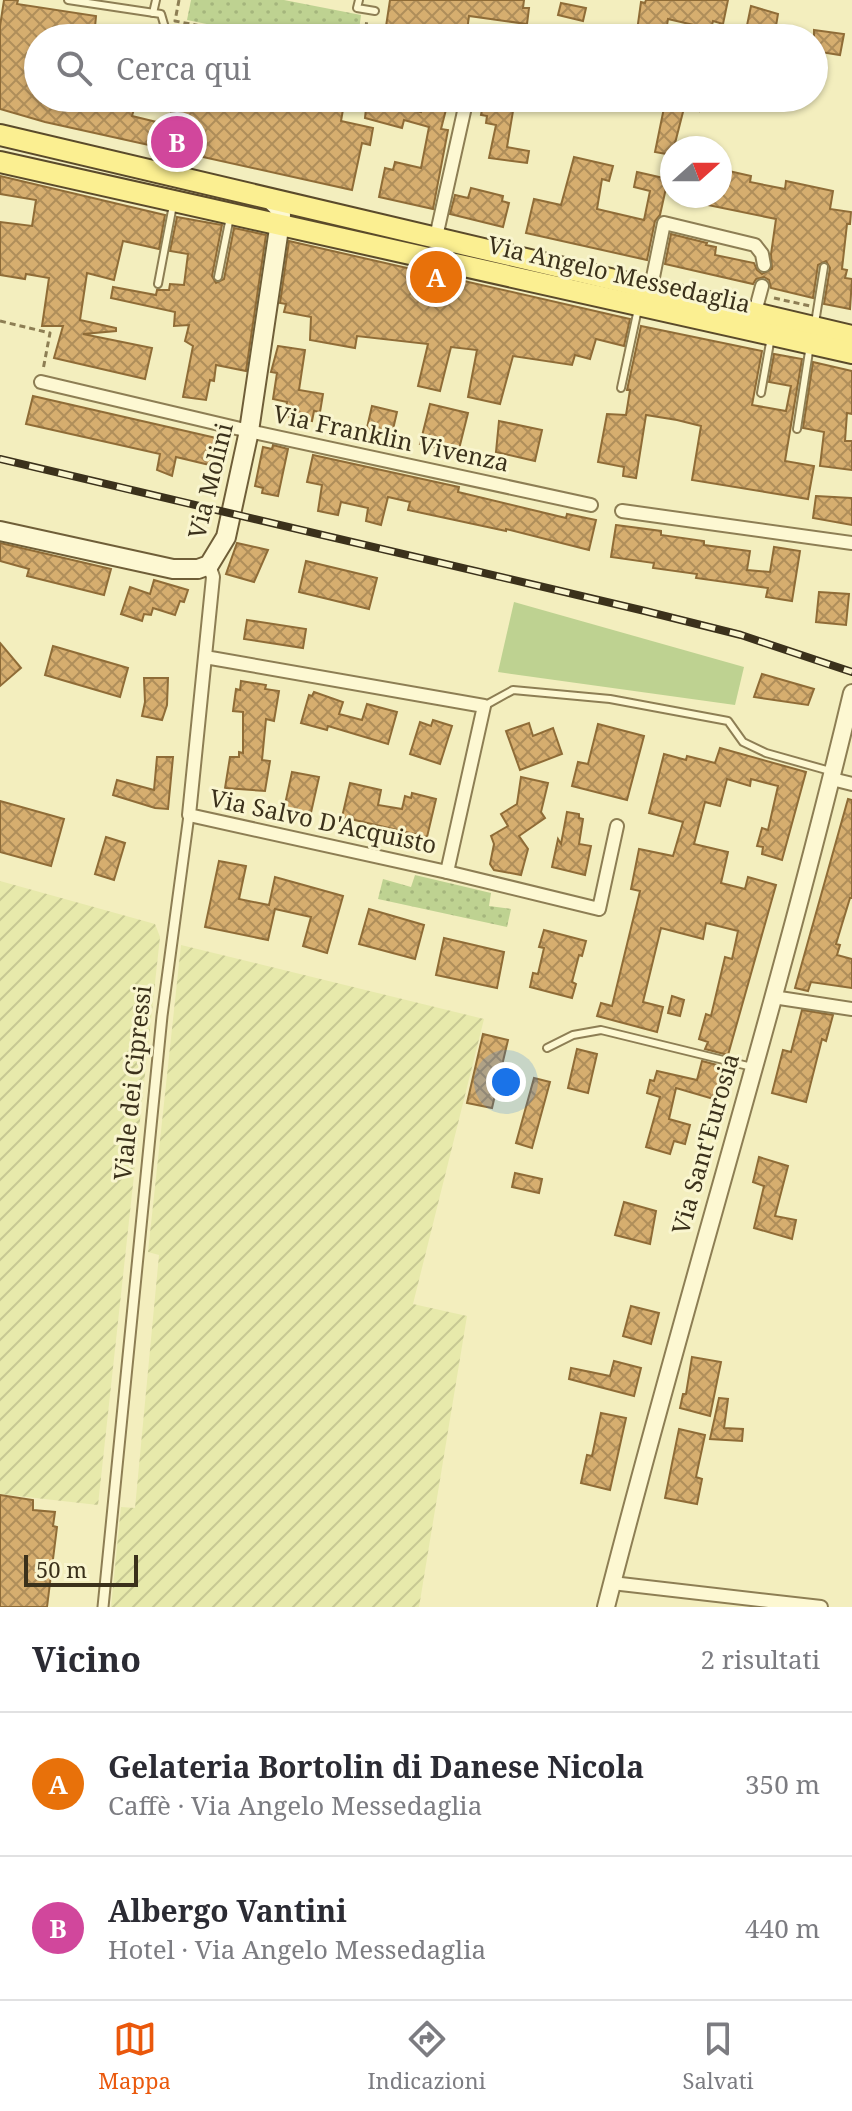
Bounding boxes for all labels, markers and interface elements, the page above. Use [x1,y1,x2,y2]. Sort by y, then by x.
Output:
search box [24,24,828,112]
icon: search [52,46,96,90]
text: Cerca qui [116,48,251,89]
pin: B [151,112,203,172]
north arrow [660,136,732,208]
street label: Via Angelo Messedaglia [485,227,754,320]
pin: A [410,247,462,307]
street label: Via Franklin Vivenza [270,396,512,479]
street label: Via Molini [179,419,240,542]
street label: Via Salvo D'Acquisto [207,780,440,861]
street label: Viale dei Cipressi [105,983,158,1182]
street label: Via Sant'Eurosia [663,1049,746,1238]
your location [486,1062,526,1102]
scale bar [24,1551,138,1587]
text: 50 m [36,1554,87,1584]
text: Vicino [32,1636,141,1682]
text: 2 risultati [701,1641,820,1677]
text: Gelateria Bortolin di Danese Nicola [108,1746,644,1787]
text: A [48,1766,68,1802]
text: 350 m [745,1766,820,1802]
text: Caffè · Via Angelo Messedaglia [108,1787,482,1823]
text: Albergo Vantini [108,1890,347,1931]
text: B [49,1910,67,1946]
text: 440 m [745,1910,820,1946]
text: Hotel · Via Angelo Messedaglia [108,1931,486,1967]
tab: Mappa [98,2017,171,2095]
tab: Indicazioni [368,2017,486,2095]
tab: Salvati [683,2017,754,2095]

